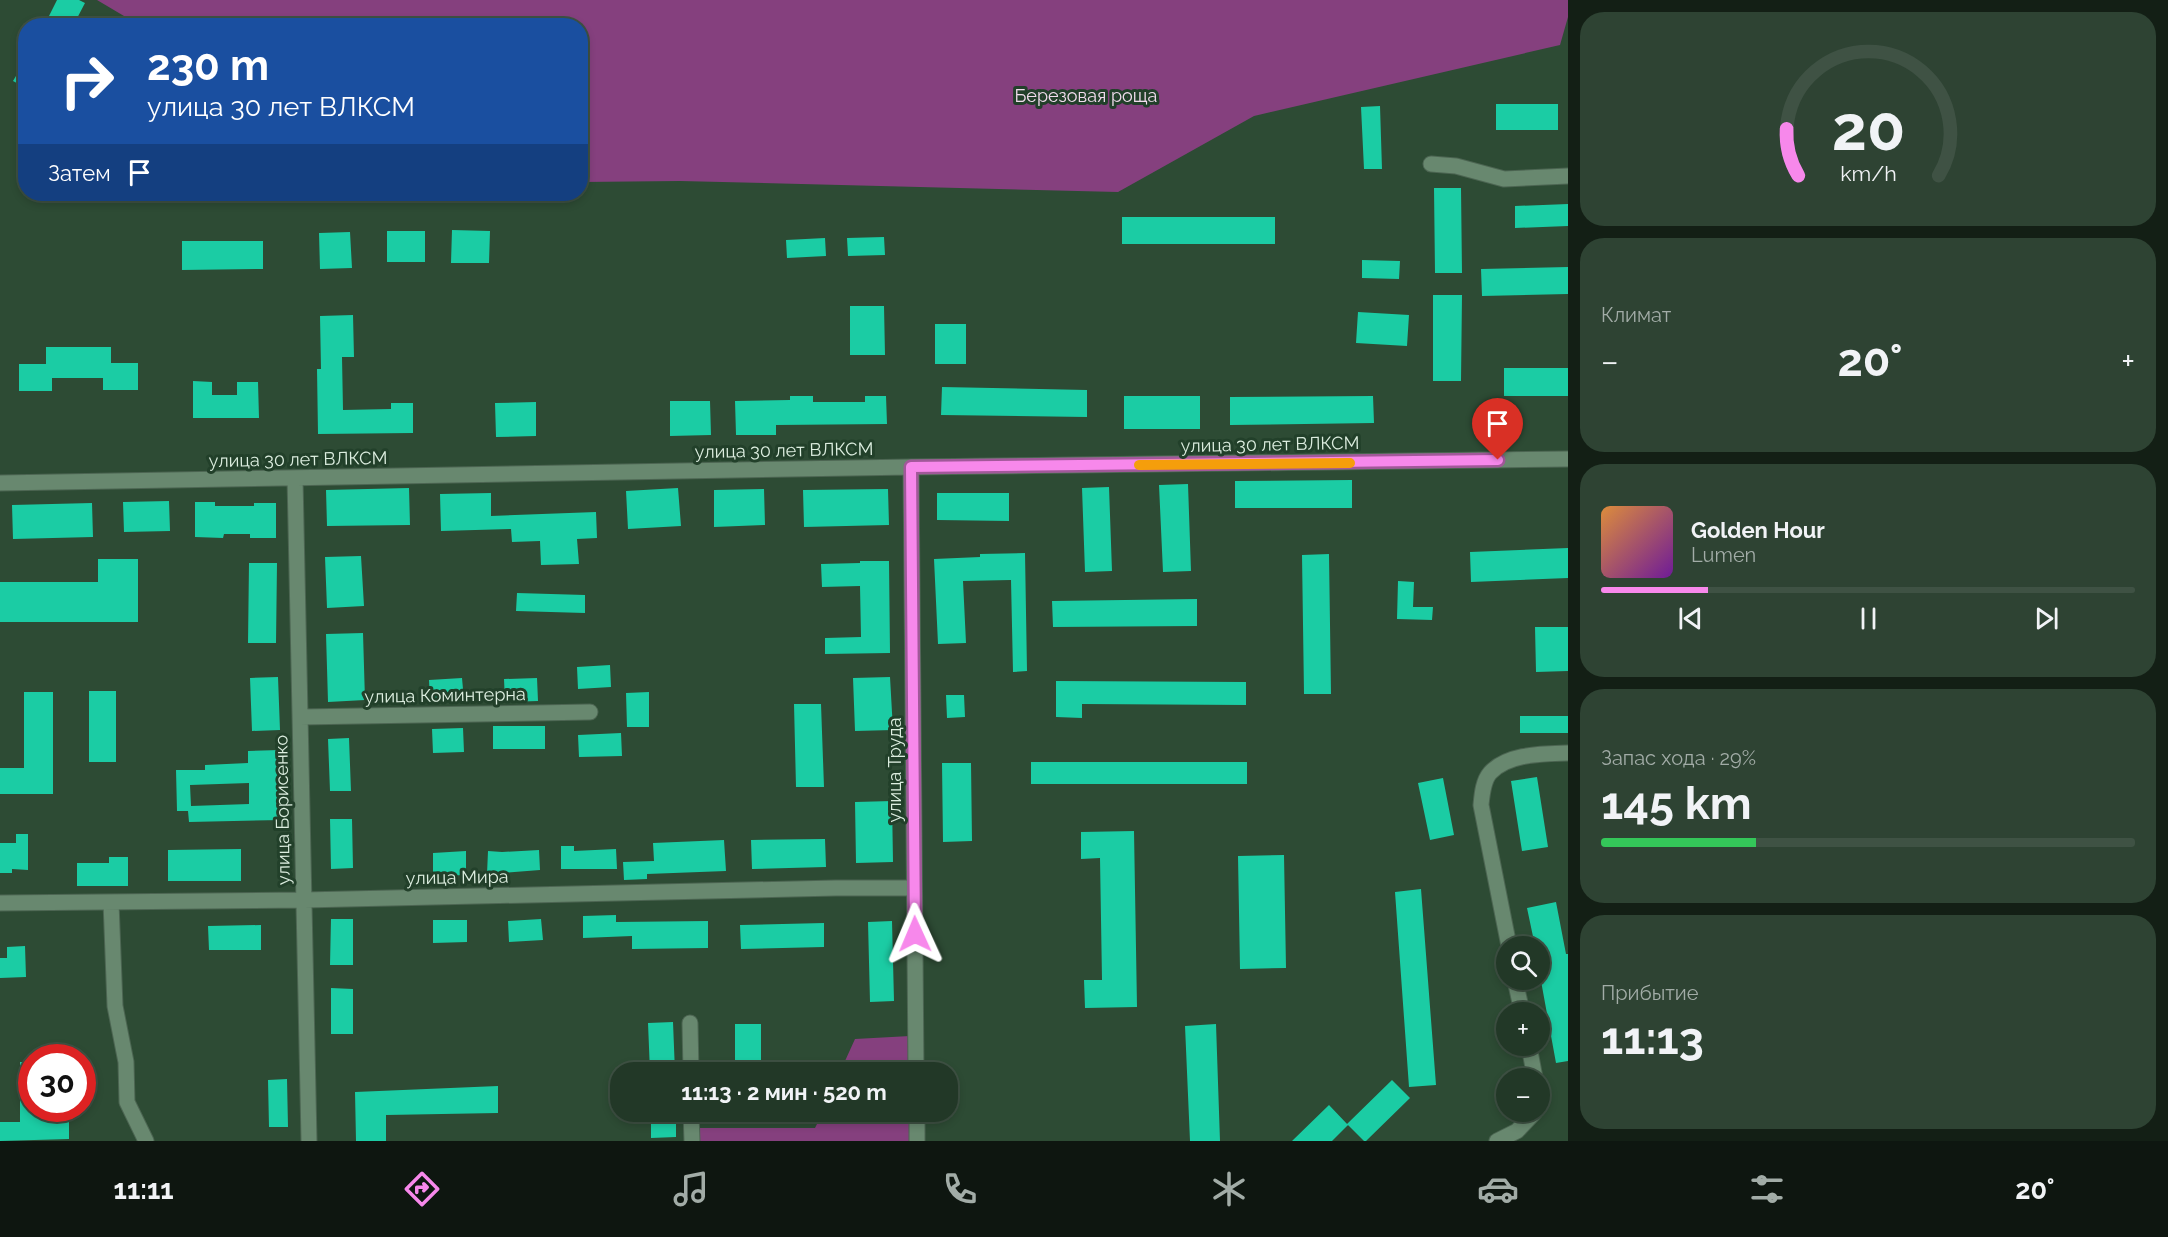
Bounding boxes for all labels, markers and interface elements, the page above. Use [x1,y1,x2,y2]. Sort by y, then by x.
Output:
text: 230 m [147,41,269,90]
icon: right [48,42,126,120]
park label: Березовая роща [1015,85,1157,106]
text: улица 30 лет ВЛКСМ [147,91,415,122]
text: 20 [1831,91,1905,165]
icon: arrive [123,156,156,189]
text: Затем [48,160,111,186]
text: km/h [1840,161,1896,186]
text: Климат [1601,303,1671,327]
text: 20° [1837,334,1903,387]
text: − [1601,342,1619,381]
text: + [2121,342,2135,381]
pin [1472,398,1523,460]
icon: arrive [1481,407,1514,440]
street label: улица 30 лет ВЛКСМ [1181,432,1359,456]
street label: улица 30 лет ВЛКСМ [695,438,873,462]
street label: улица 30 лет ВЛКСМ [209,447,387,471]
text: Golden Hour [1691,517,1825,543]
text: Lumen [1691,543,1756,567]
icon: previous [1674,602,1707,635]
icon: pause [1852,602,1885,635]
icon: next [2030,602,2063,635]
street label: улица Коминтерна [364,683,526,707]
street label: улица Труда [884,717,905,823]
street label: улица Борисенко [270,734,294,885]
text: Запас хода · 29% [1601,746,1756,770]
text: 145 km [1601,777,1752,830]
street label: улица Мира [405,866,509,888]
position arrow [883,902,947,966]
map controls [1496,936,1550,1122]
button: search [1496,936,1550,990]
text: Прибытие [1601,981,1698,1005]
button: + [1496,1002,1550,1056]
text: 11:13 [1601,1012,1704,1065]
speed limit sign: 30 [18,1044,96,1122]
button: − [1496,1068,1550,1122]
text: 11:13 · 2 мин · 520 m [681,1079,887,1105]
icon: directions [401,1168,443,1210]
icon: music [670,1168,712,1210]
icon: phone [939,1168,981,1210]
icon: climate [1208,1168,1250,1210]
icon: car [1477,1168,1519,1210]
icon: filters [1746,1168,1788,1210]
text: 11:11 [114,1174,174,1205]
text: 20° [2015,1174,2054,1205]

